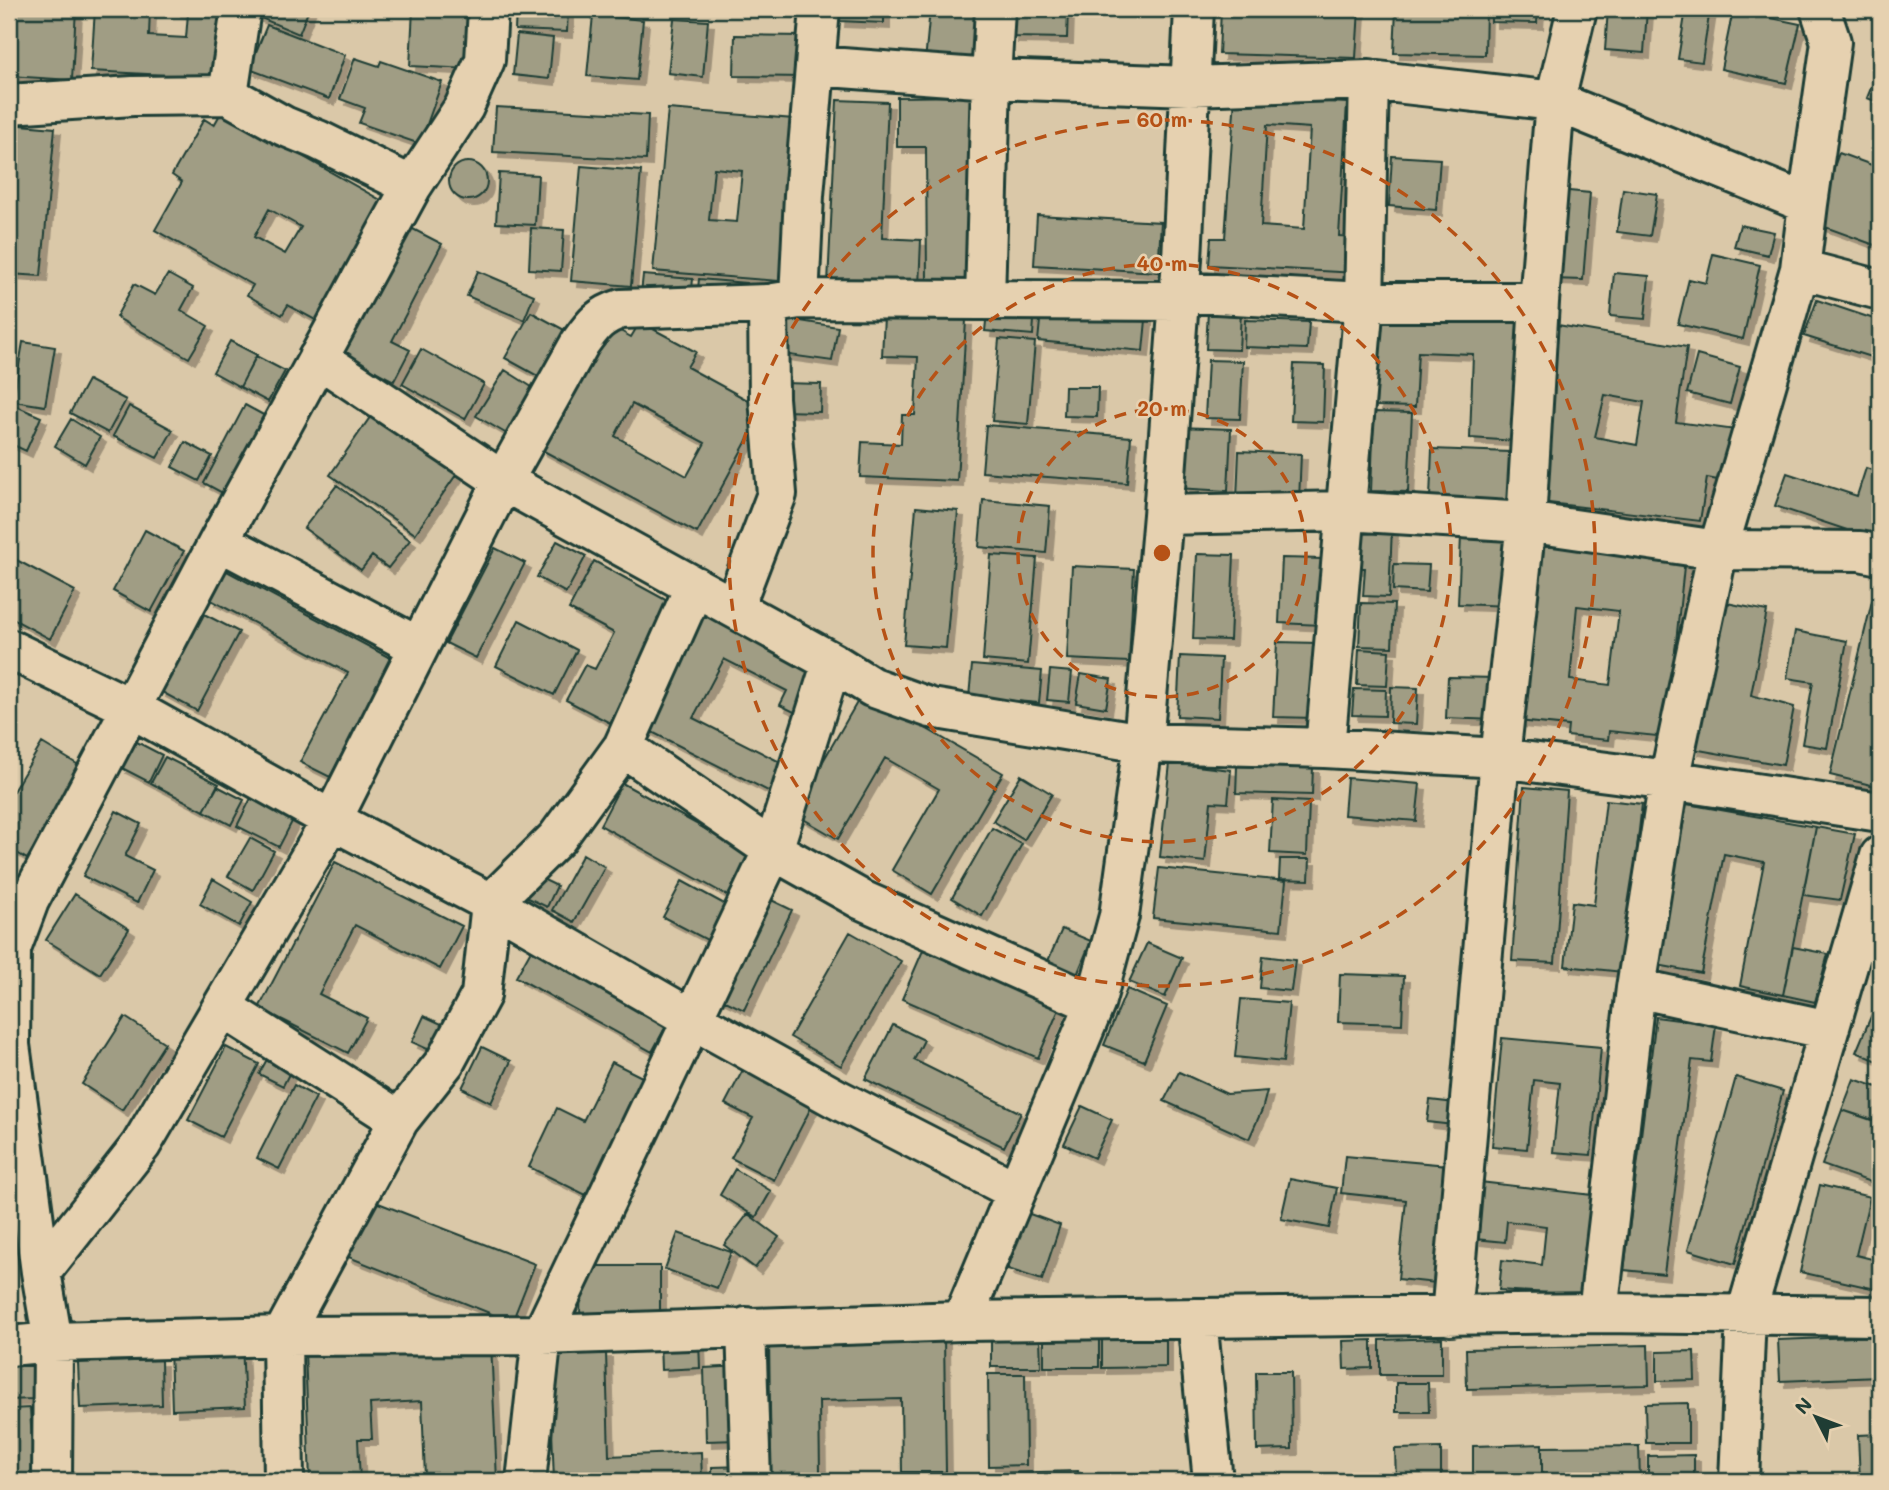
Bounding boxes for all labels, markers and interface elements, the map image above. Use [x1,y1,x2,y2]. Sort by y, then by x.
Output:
text: 60 m [1137,105,1187,132]
text: 40 m [1136,249,1188,276]
text: 20 m [1137,394,1187,421]
centre of rings [1150,541,1174,565]
north arrow [1780,1382,1850,1452]
text: N [1789,1392,1817,1419]

